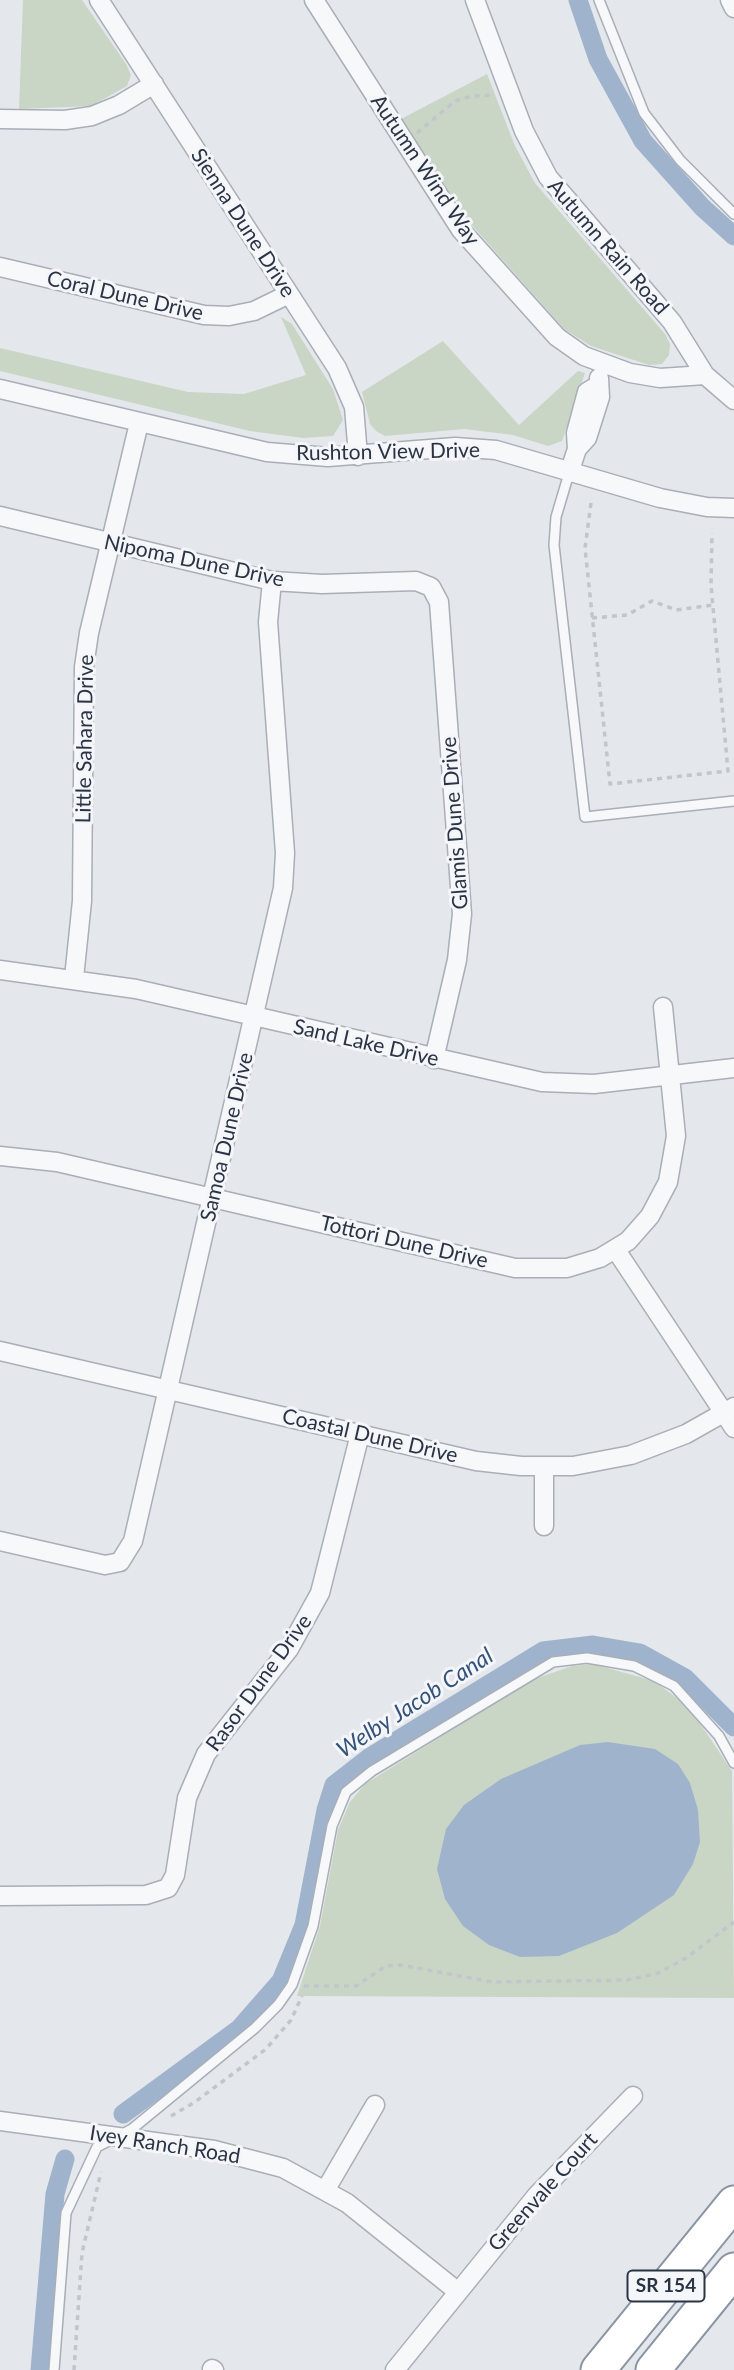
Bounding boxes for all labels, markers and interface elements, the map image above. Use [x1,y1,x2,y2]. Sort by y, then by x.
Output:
street label: Autumn Wind Way [365,90,485,250]
street label: Sienna Dune Drive [185,144,301,302]
street label: Autumn Rain Road [542,174,674,320]
street label: Coral Dune Drive [44,266,206,326]
street label: Rushton View Drive [296,438,480,466]
street label: Nipoma Dune Drive [102,530,286,592]
street label: Little Sahara Drive [71,654,99,824]
street label: Glamis Dune Drive [436,736,474,910]
street label: Sand Lake Drive [291,1014,441,1072]
street label: Samoa Dune Drive [195,1050,259,1224]
street label: Tottori Dune Drive [318,1210,490,1274]
street label: Coastal Dune Drive [280,1404,460,1468]
street label: Rasor Dune Drive [201,1610,317,1756]
water label: Welby Jacob Canal [332,1642,498,1764]
street label: Ivey Ranch Road [88,2121,242,2169]
street label: Greenvale Court [483,2127,603,2257]
road number: SR 154 [628,2270,704,2302]

